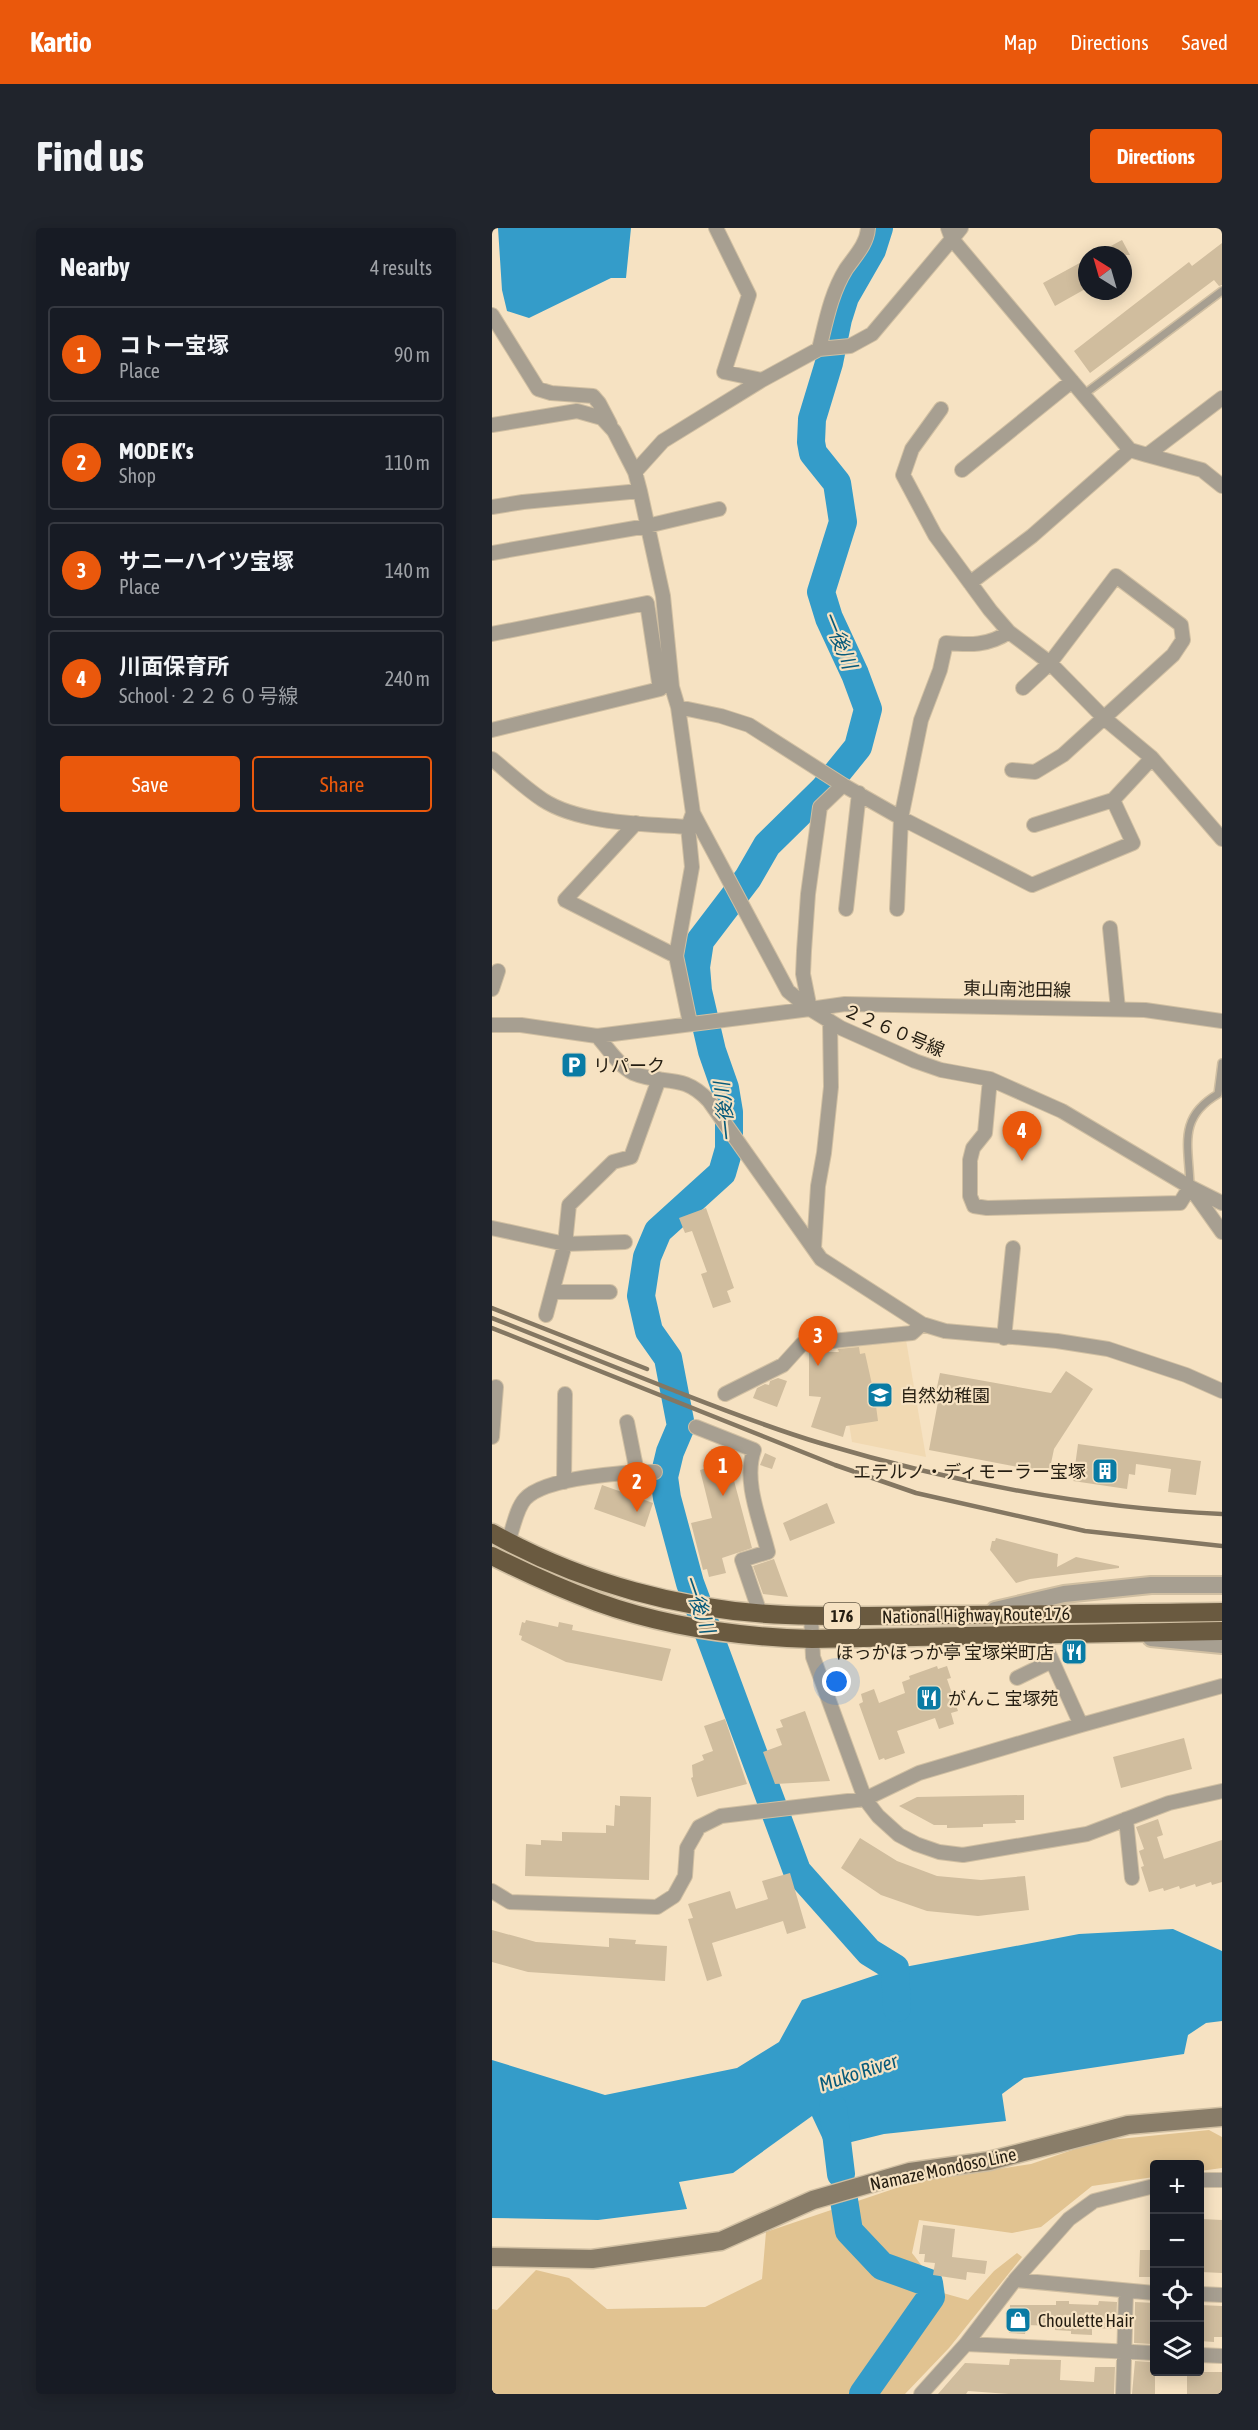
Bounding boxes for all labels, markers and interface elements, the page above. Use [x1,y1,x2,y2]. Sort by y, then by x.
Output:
text: Kartio [30,26,92,58]
text: Map [1003,30,1037,54]
text: Directions [1070,30,1149,54]
text: Saved [1182,30,1228,54]
button: Directions [1090,129,1222,183]
text: Find us [36,132,144,180]
north arrow [1078,246,1132,300]
text: Nearby [60,252,130,282]
text: 4 results [370,256,432,279]
text: コトー宝塚 [119,332,229,358]
text: 1 [77,343,86,366]
text: 90 m [394,343,430,366]
text: Place [119,359,160,382]
text: MODE K's [119,438,193,464]
text: 2 [77,451,86,474]
text: 110 m [385,451,430,474]
text: Shop [119,464,156,487]
text: サニーハイツ宝塚 [119,548,294,574]
text: 3 [77,559,86,582]
text: 140 m [385,559,430,582]
text: Place [119,575,160,598]
water label: 一後川 [818,608,863,674]
text: 川面保育所 [119,653,229,679]
text: 4 [77,667,86,690]
text: 240 m [385,667,430,690]
text: School · ２２６０号線 [119,684,298,707]
button: Save [60,756,240,812]
button: Share [252,756,432,812]
street label: 東山南池田線 [963,978,1071,1000]
street label: ２２６０号線 [840,999,948,1061]
parking icon: リパーク [559,1050,589,1080]
place label: リパーク [593,1055,665,1076]
water label: 一後川 [709,1079,739,1143]
pin: 4 [1002,1112,1042,1161]
pin: 3 [798,1316,838,1366]
school or university icon: 自然幼稚園 [865,1380,895,1410]
place label: 自然幼稚園 [900,1385,990,1406]
pin: 1 [704,1446,742,1496]
building icon: エテルノ・ディモーラー宝塚 [1090,1456,1120,1486]
place label: エテルノ・ディモーラー宝塚 [853,1461,1086,1482]
pin: 2 [618,1462,656,1512]
water label: 一後川 [678,1572,720,1638]
road number: 176 [824,1603,860,1629]
street label: National Highway Route 176 [882,1603,1070,1627]
restaurant icon: ほっかほっか亭 宝塚栄町店 [1059,1637,1089,1667]
place label: ほっかほっか亭 宝塚栄町店 [836,1642,1054,1663]
your location [822,1667,851,1696]
restaurant icon: がんこ 宝塚苑 [914,1683,944,1713]
place label: がんこ 宝塚苑 [948,1688,1058,1709]
water label: Muko River [816,2048,901,2095]
street label: Namaze Mondoso Line [868,2143,1018,2195]
map controls [1150,2160,1204,2376]
button: + [1150,2160,1204,2214]
button: − [1150,2214,1204,2268]
button: locate [1150,2268,1204,2322]
shop icon: Choulette Hair [1003,2305,1033,2335]
place label: Choulette Hair [1038,2310,1135,2331]
button: layers [1150,2322,1204,2376]

